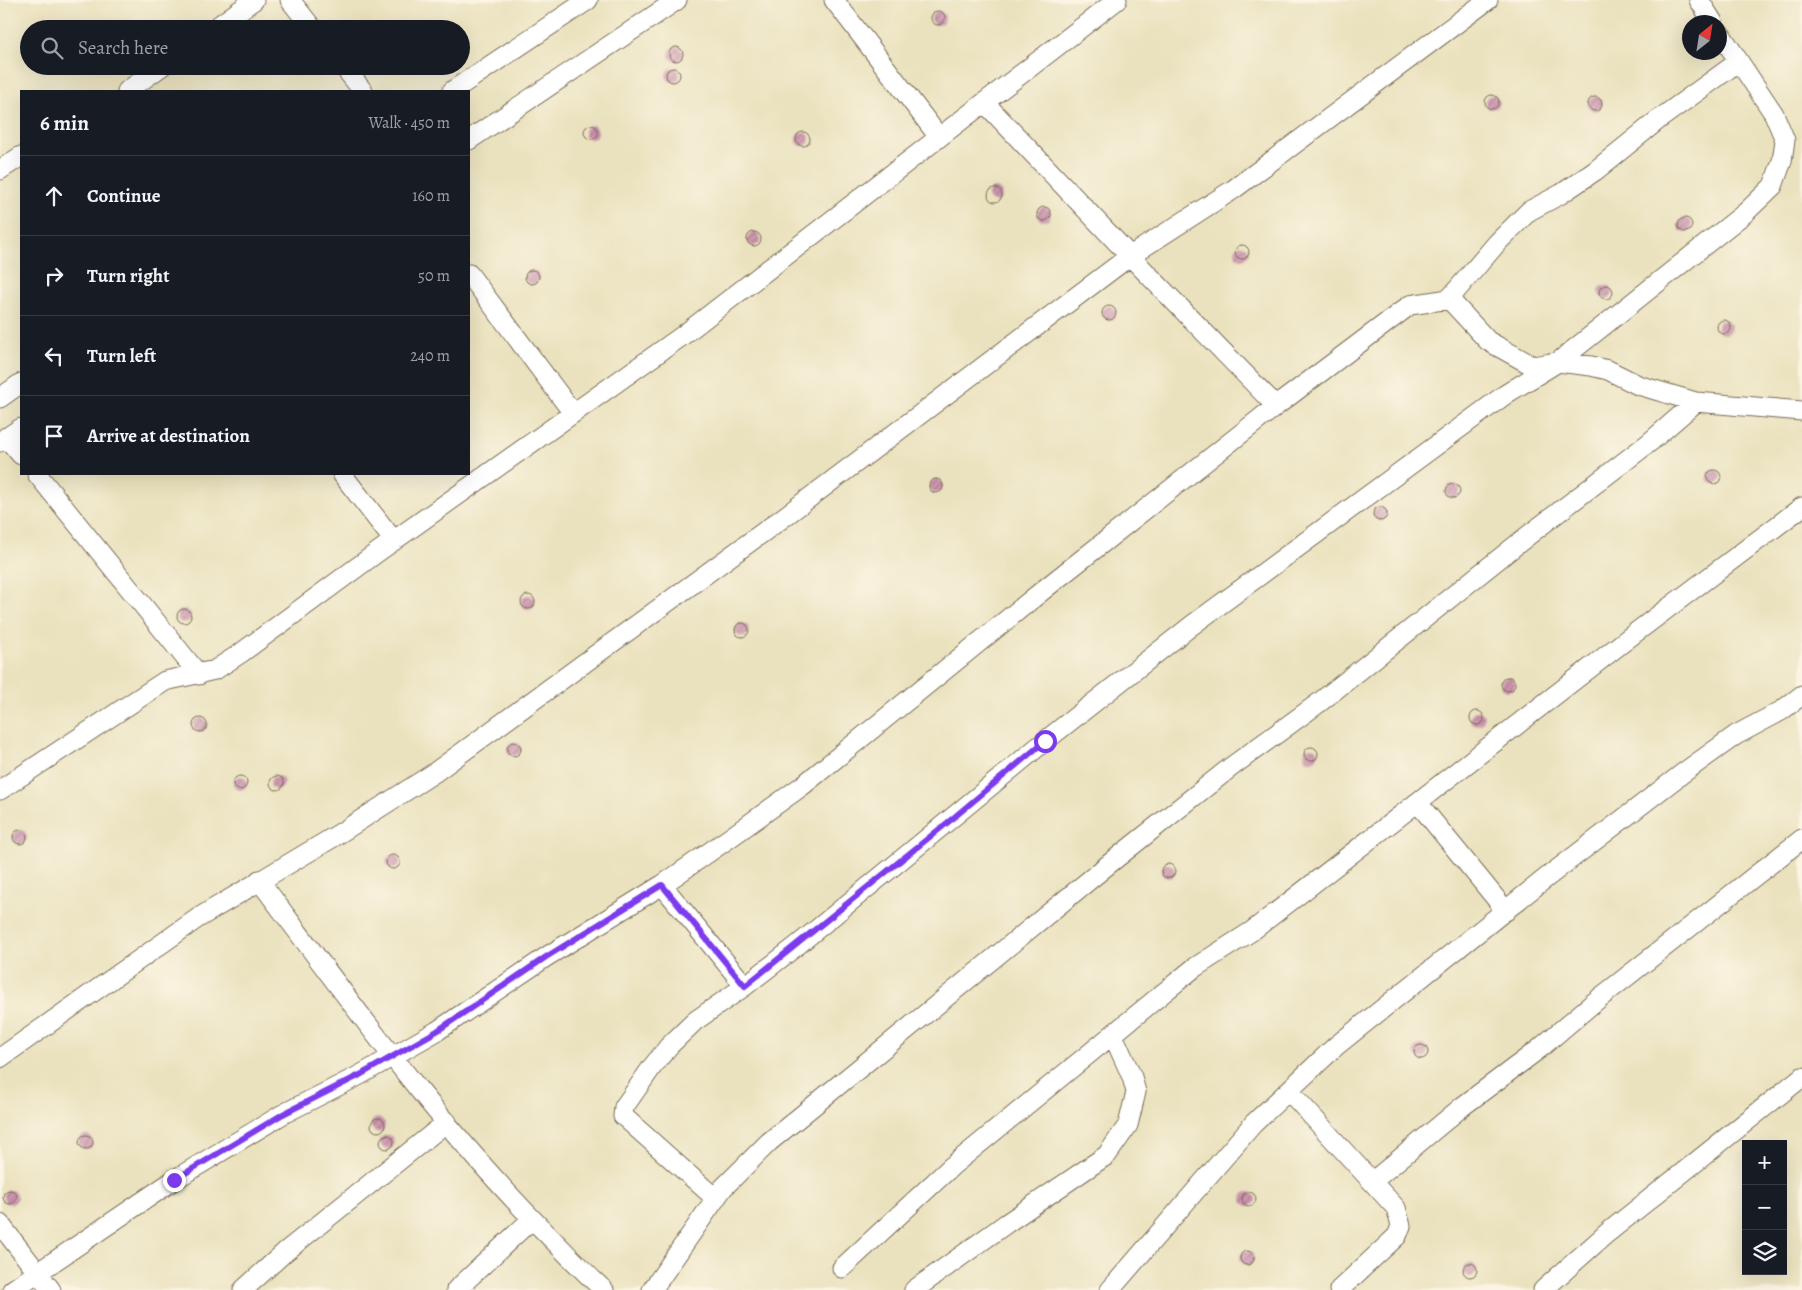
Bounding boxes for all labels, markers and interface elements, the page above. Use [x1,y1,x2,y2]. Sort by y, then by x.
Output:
north arrow [1682,15,1727,60]
search box [20,20,470,75]
icon: search [38,34,66,62]
text: Search here [78,35,168,61]
text: 6 min [40,109,89,137]
text: Walk · 450 m [368,112,450,134]
icon: ahead [40,182,68,210]
text: Continue [87,183,161,209]
text: 160 m [412,185,450,207]
icon: right [40,262,68,290]
text: Turn right [87,263,169,289]
text: 50 m [418,265,450,287]
icon: left [40,342,68,370]
text: Turn left [87,343,156,369]
text: 240 m [410,345,450,367]
icon: arrive [40,422,68,450]
text: Arrive at destination [87,423,250,449]
route start [1034,730,1057,753]
map controls [1742,1140,1787,1275]
button: + [1742,1140,1787,1185]
route end [163,1169,186,1192]
button: − [1742,1185,1787,1230]
button: layers [1742,1230,1787,1275]

